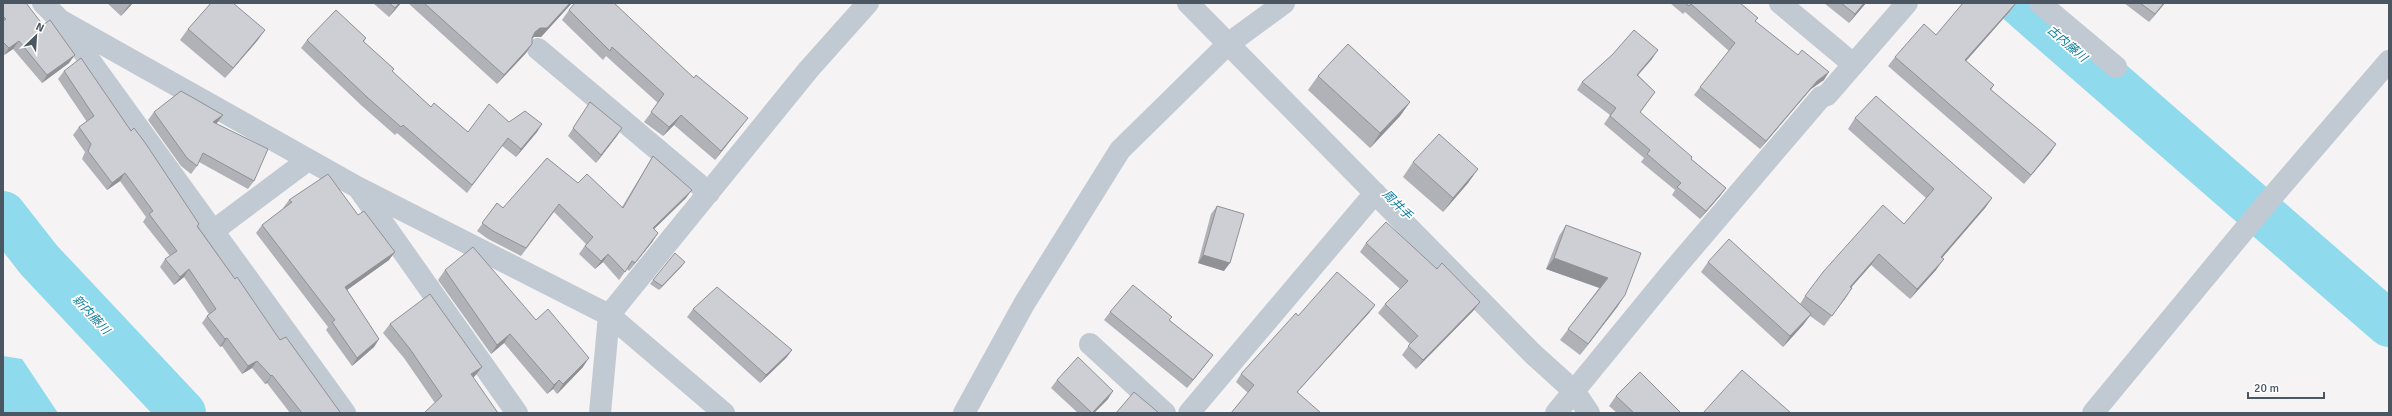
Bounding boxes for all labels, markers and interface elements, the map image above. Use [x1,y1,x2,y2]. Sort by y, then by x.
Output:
north arrow [16,16,56,56]
text: N [34,20,46,35]
water label: 古内藤川 [2044,23,2092,67]
water label: 周井手 [1379,187,1416,224]
water label: 新内藤川 [69,292,114,339]
scale bar [2248,374,2324,400]
text: 20 m [2254,381,2279,396]

